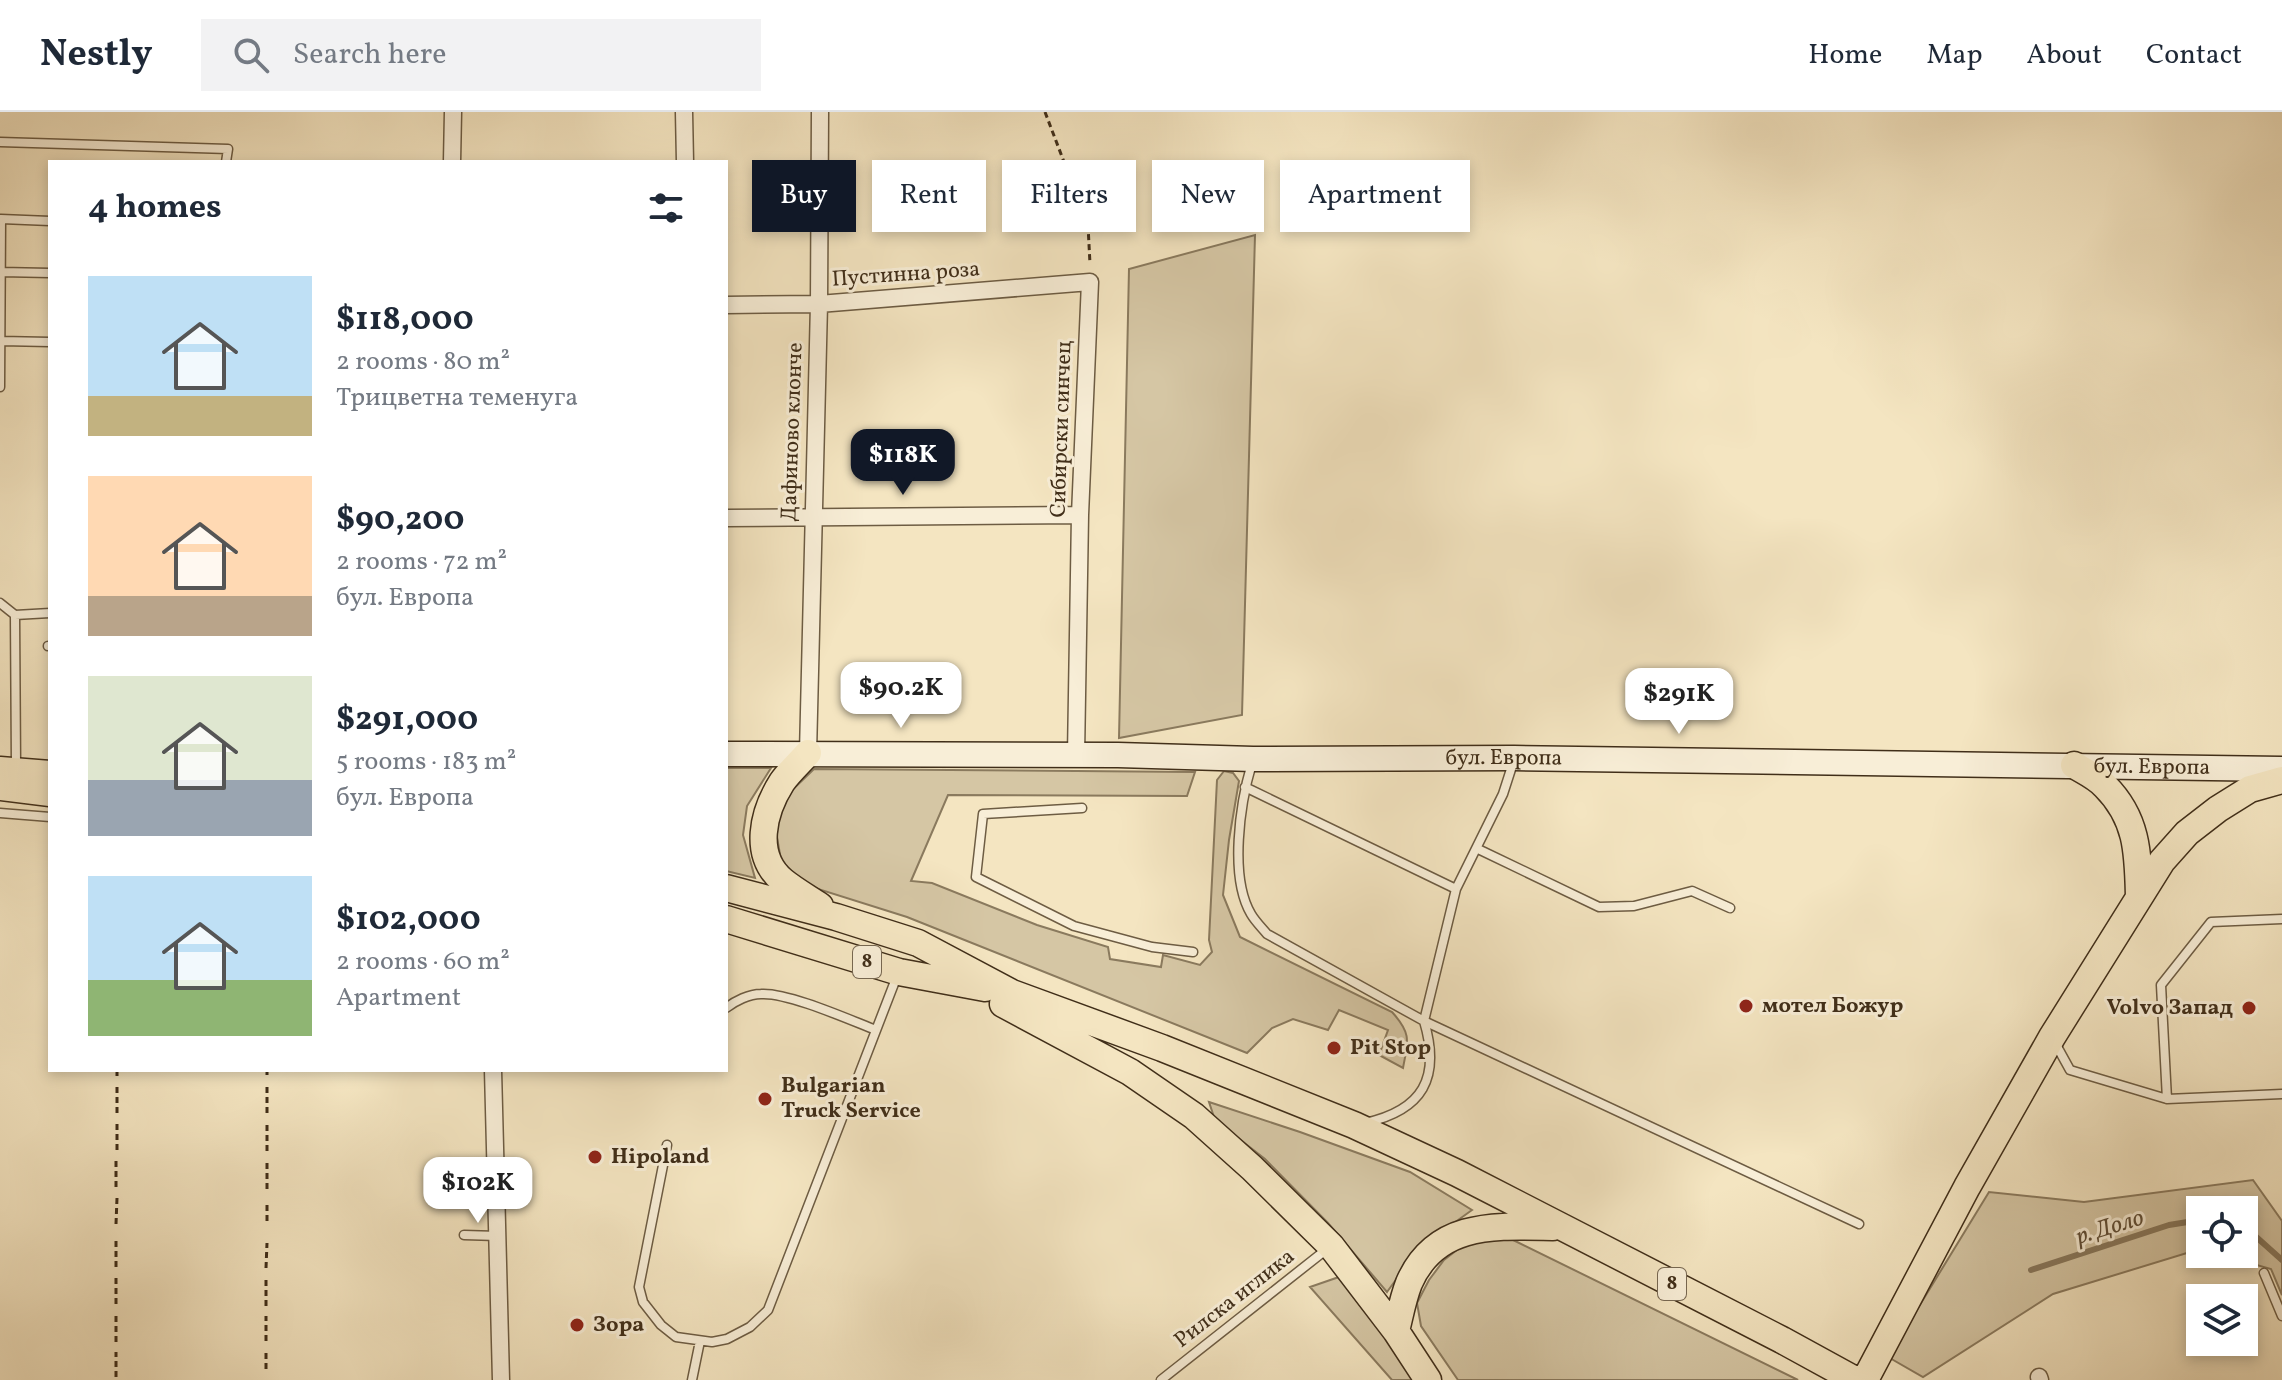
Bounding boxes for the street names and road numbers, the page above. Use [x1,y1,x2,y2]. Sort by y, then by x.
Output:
street label: Пустинна роза [831,254,981,296]
street label: Сибирски синчец [1043,340,1081,518]
street label: Дафиново клонче [774,342,812,522]
street label: бул. Европа [1445,742,1563,774]
street label: бул. Европа [2093,751,2211,783]
road number: 8 [853,946,881,978]
street label: Рилска иглика [1168,1242,1302,1356]
road number: 8 [1658,1268,1686,1300]

